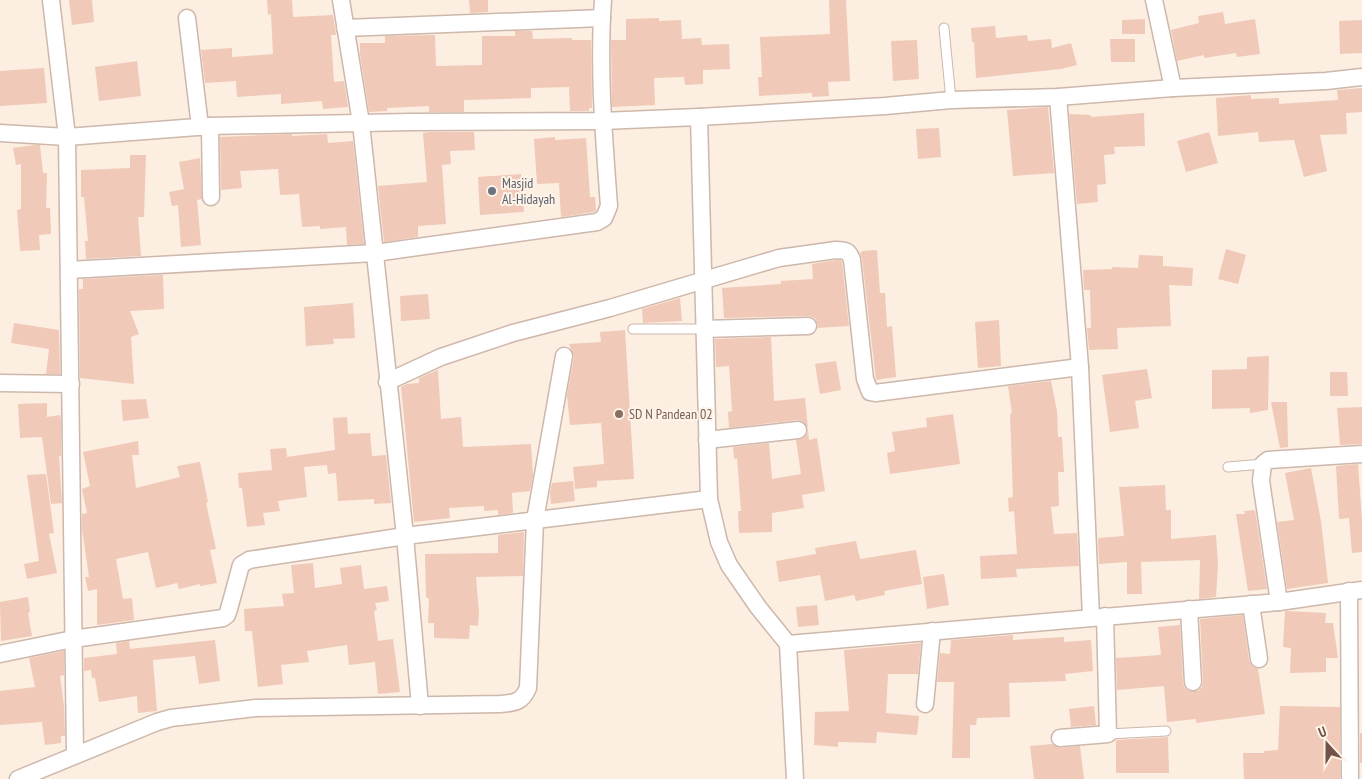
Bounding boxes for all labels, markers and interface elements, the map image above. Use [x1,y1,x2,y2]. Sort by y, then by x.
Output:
place label: Masjid Al-Hidayah [502,174,555,208]
marker: Masjid Al-Hidayah [486,185,498,197]
place label: SD N Pandean 02 [629,405,713,423]
marker: SD N Pandean 02 [613,408,625,420]
north arrow [1302,719,1352,769]
text: U [1316,722,1329,742]

